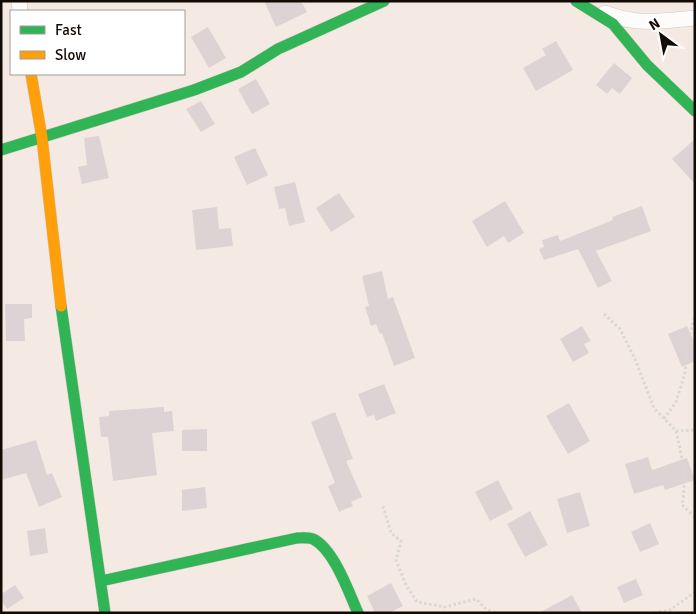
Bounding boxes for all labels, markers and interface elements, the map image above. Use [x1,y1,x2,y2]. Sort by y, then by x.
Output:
legend [10,10,185,75]
north arrow [636,10,686,60]
text: N [646,15,663,34]
text: Fast [55,21,82,39]
text: Slow [55,46,86,64]

